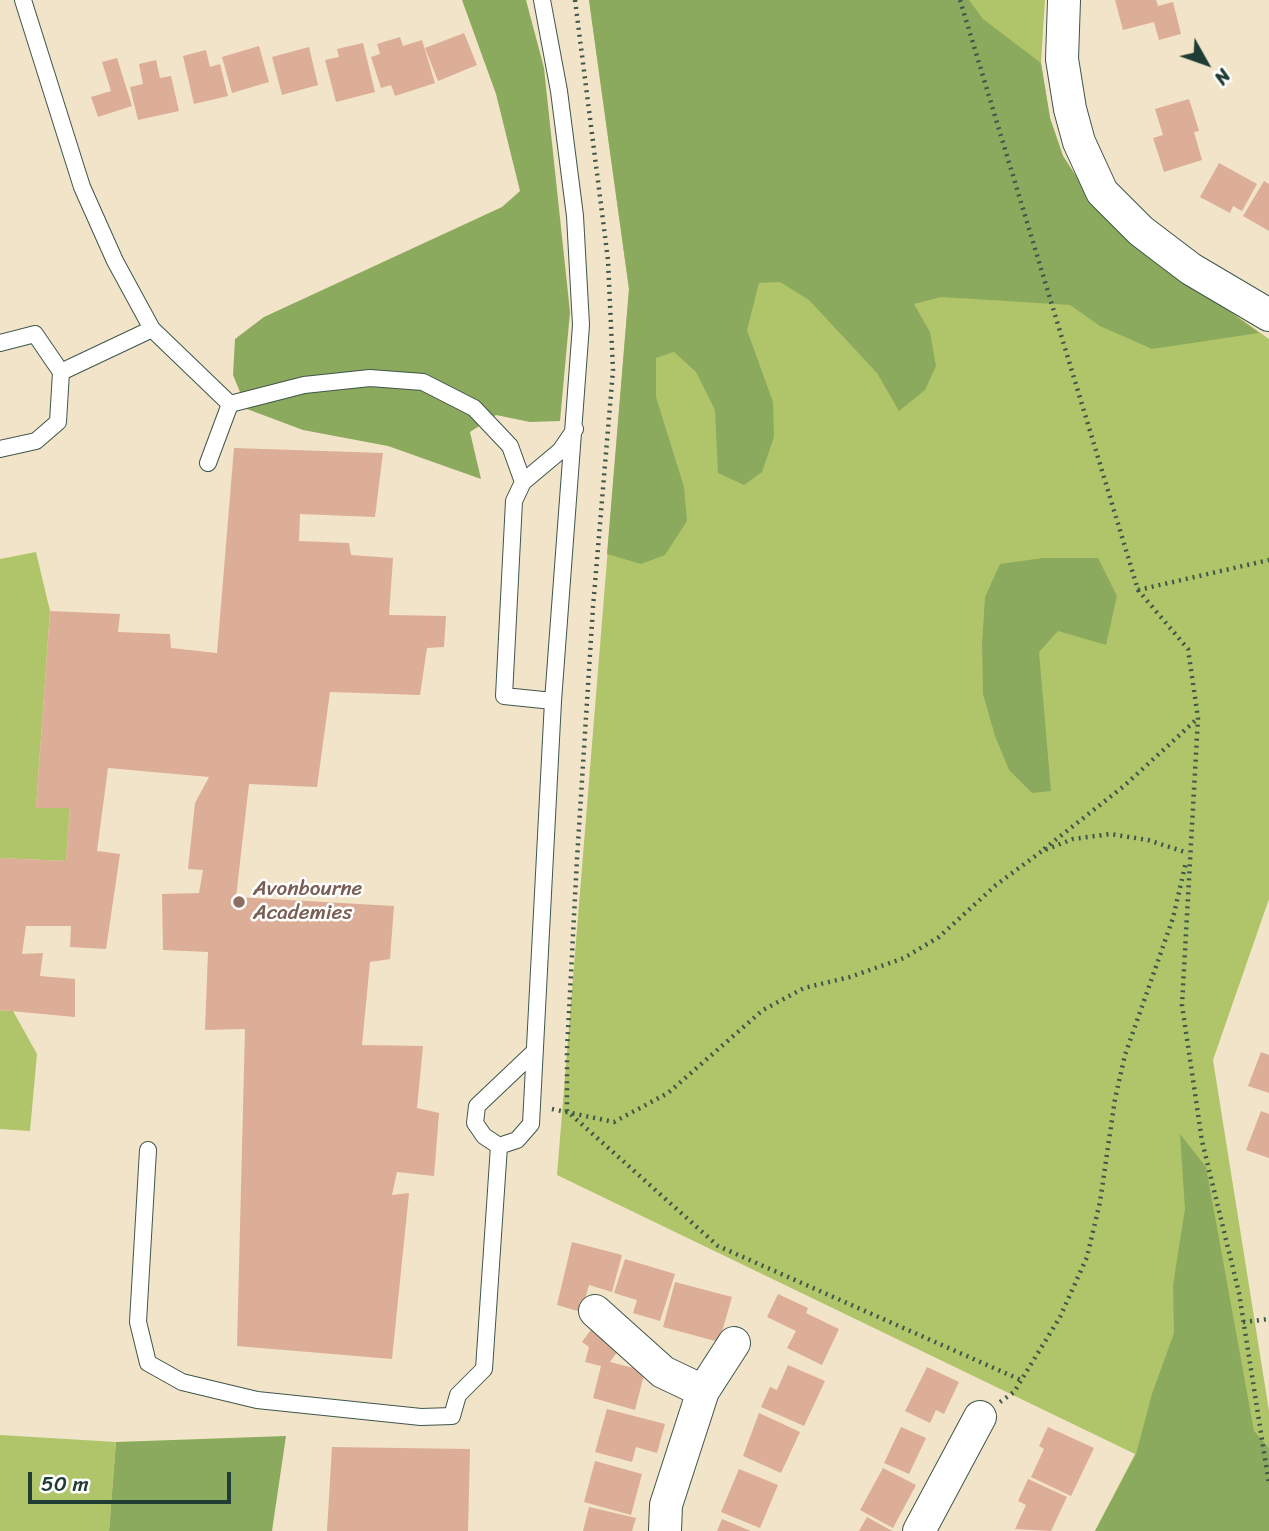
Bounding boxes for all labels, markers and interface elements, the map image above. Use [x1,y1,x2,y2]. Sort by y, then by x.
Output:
north arrow [1171,28,1241,98]
text: N [1206,61,1239,92]
place label: Avonbourne Academies [253,877,362,927]
marker: Avonbourne Academies [231,894,247,910]
scale bar [32,1458,234,1502]
text: 50 m [41,1465,89,1503]

